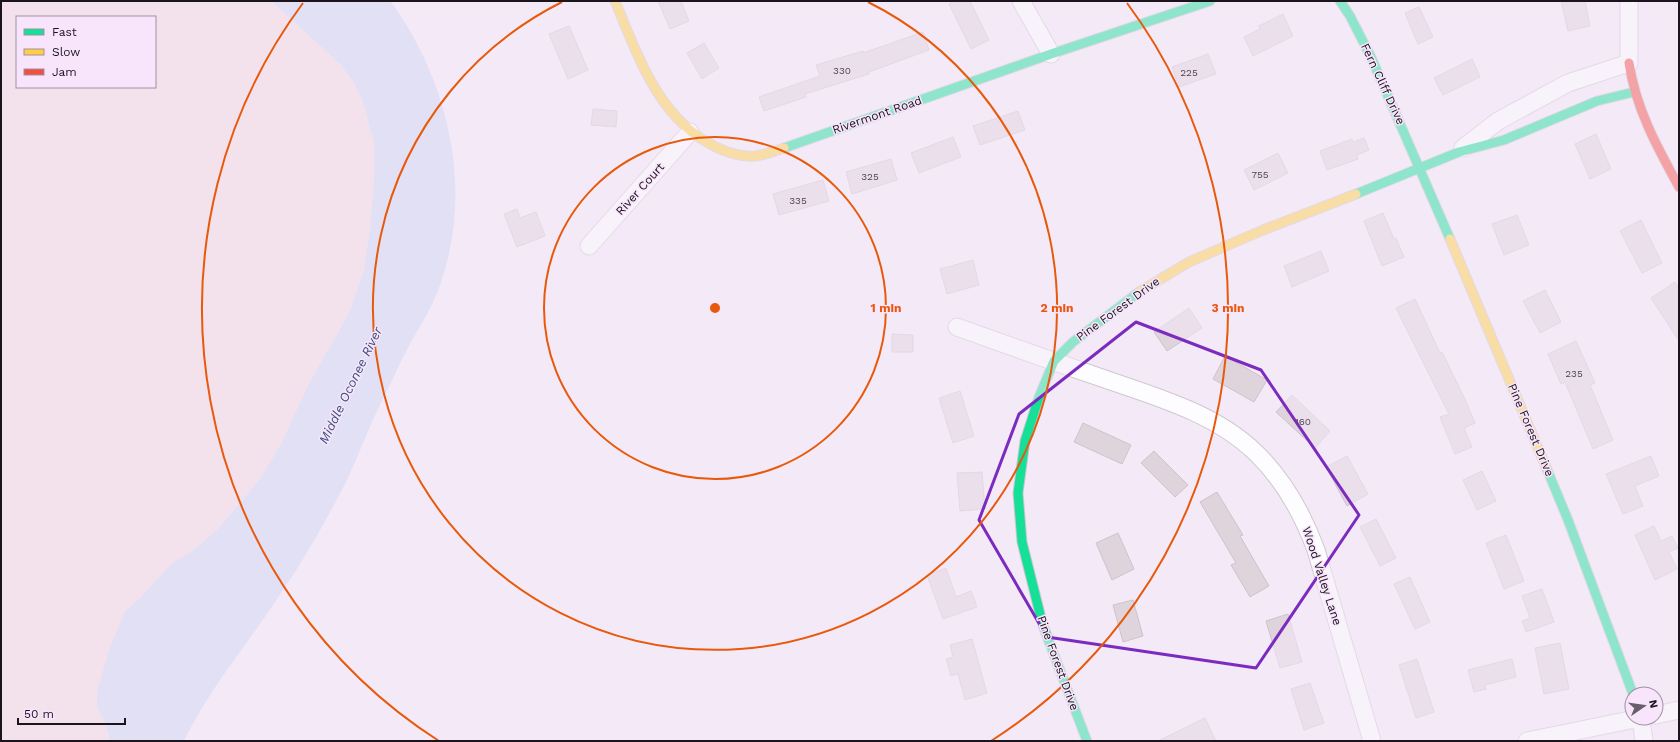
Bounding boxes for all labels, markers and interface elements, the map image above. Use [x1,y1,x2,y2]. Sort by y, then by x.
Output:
legend [16,16,156,88]
text: Fast [52,25,77,39]
street label: Fern Cliff Drive [1358,41,1408,127]
text: Slow [52,45,80,59]
text: Jam [52,65,77,79]
house number: 330 [833,65,851,76]
house number: 225 [1180,67,1198,78]
street label: Rivermont Road [830,93,924,137]
street label: River Court [613,160,667,218]
house number: 755 [1251,169,1269,180]
house number: 325 [861,171,879,182]
house number: 335 [789,195,807,206]
street label: Pine Forest Drive [1074,274,1163,344]
centre of rings [708,301,722,315]
text: 1 min [871,301,901,315]
text: 2 min [1041,301,1073,315]
text: 3 min [1212,301,1244,315]
water label: Middle Oconee River [316,324,386,446]
house number: 235 [1565,368,1583,379]
street label: Pine Forest Drive [1505,381,1557,479]
house number: 160 [1295,416,1311,427]
street label: Wood Valley Lane [1299,525,1345,627]
street label: Pine Forest Drive [1034,614,1082,712]
north arrow [1624,686,1664,726]
text: N [1646,698,1661,709]
scale bar [18,700,125,726]
text: 50 m [24,707,54,721]

